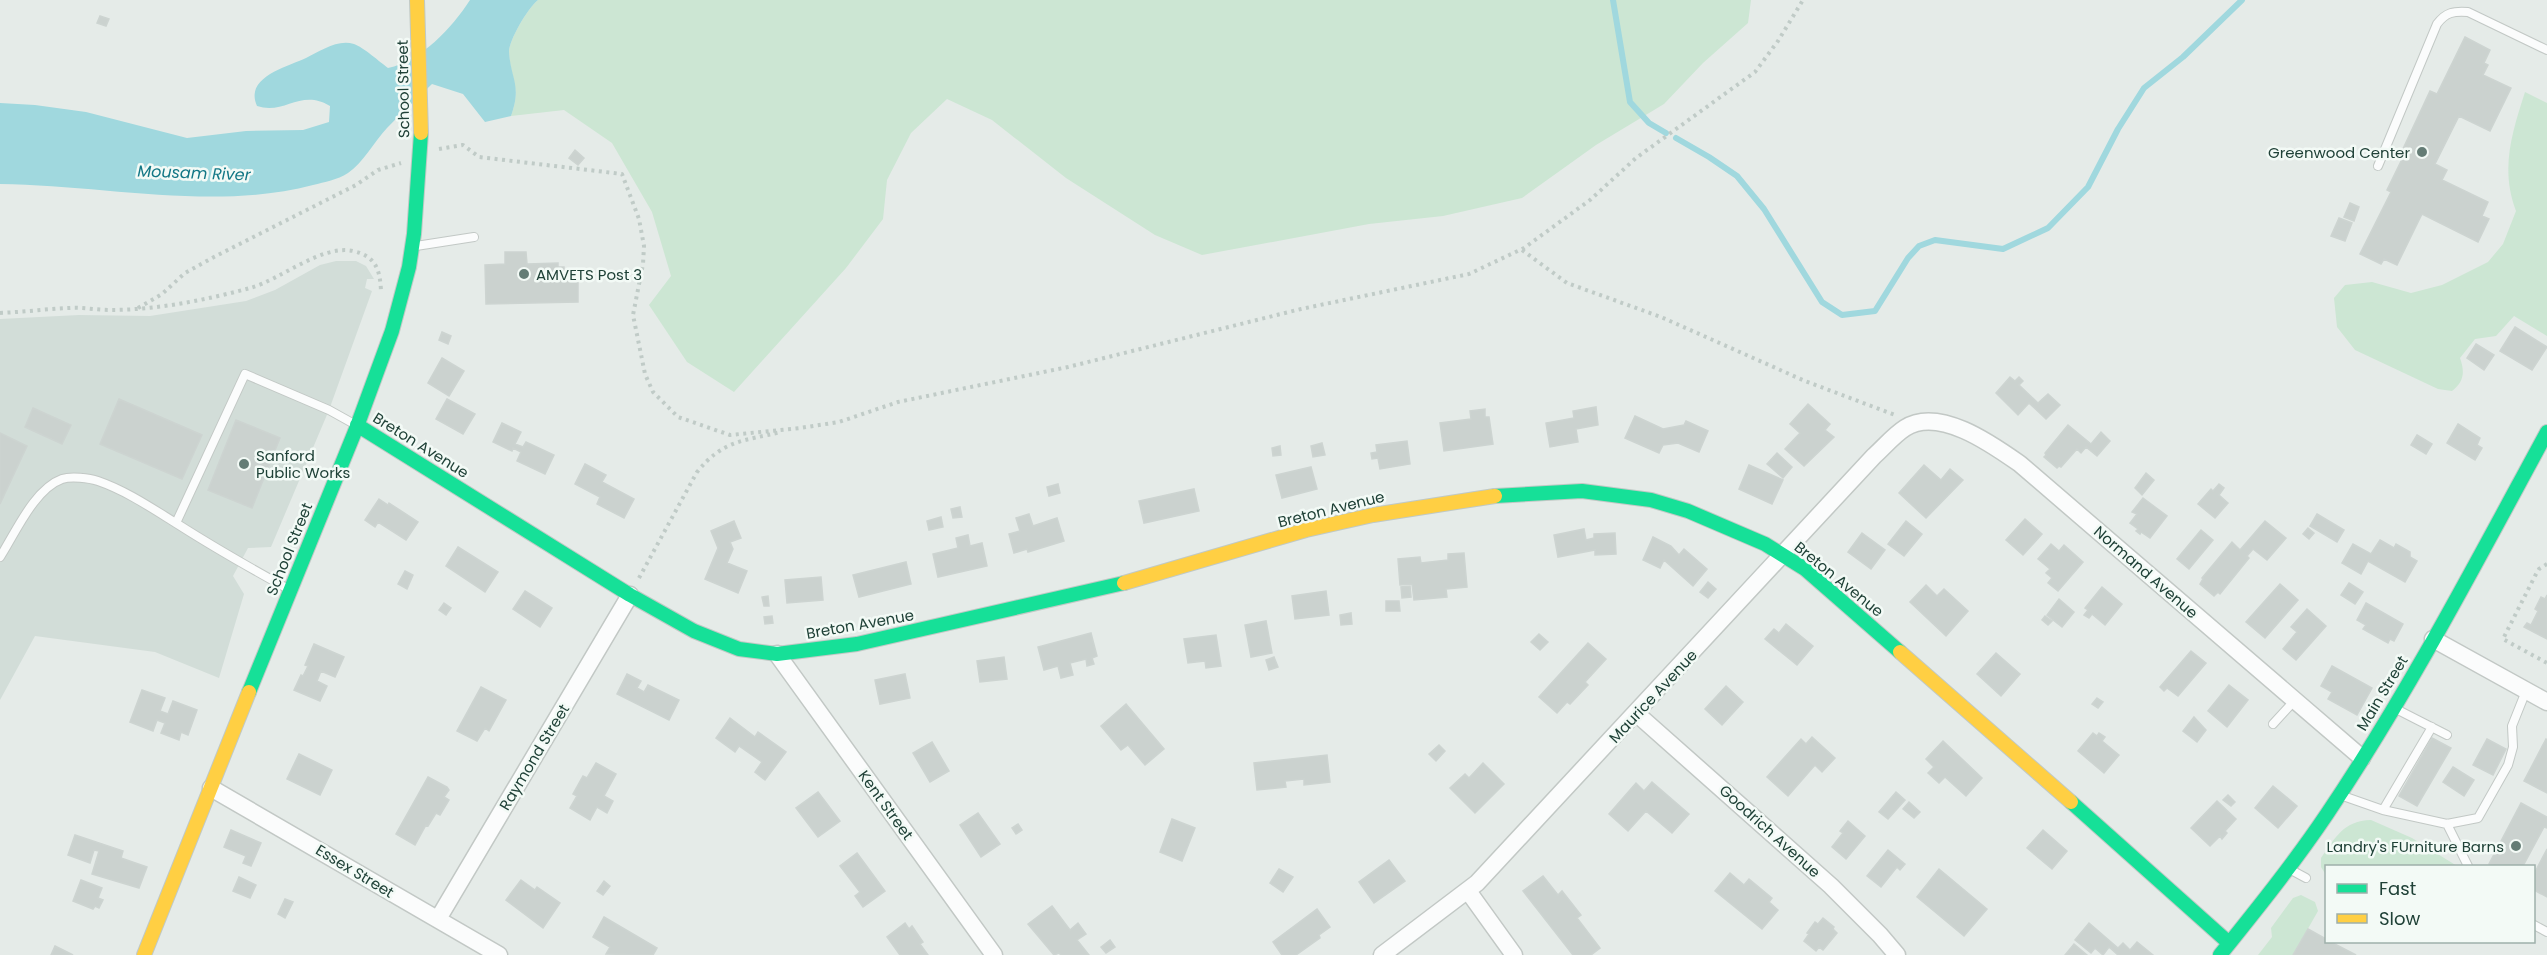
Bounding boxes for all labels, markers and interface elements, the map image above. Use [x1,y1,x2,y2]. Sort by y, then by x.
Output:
street label: School Street [392,40,414,138]
place label: Greenwood Center [2268,142,2410,163]
marker: Greenwood Center [2415,145,2429,159]
water label: Mousam River [137,160,252,187]
place label: AMVETS Post 3 [536,264,642,285]
marker: AMVETS Post 3 [517,267,531,281]
street label: Breton Avenue [369,407,473,483]
place label: Sanford Public Works [256,445,350,483]
marker: Sanford Public Works [237,457,251,471]
street label: Breton Avenue [1276,486,1386,532]
street label: School Street [261,499,317,599]
street label: Normand Avenue [2090,521,2202,623]
street label: Breton Avenue [1790,537,1888,621]
street label: Breton Avenue [804,604,916,644]
street label: Maurice Avenue [1604,645,1702,747]
street label: Main Street [2351,651,2413,735]
street label: Raymond Street [494,700,574,814]
street label: Kent Street [854,766,918,844]
street label: Goodrich Avenue [1715,780,1825,882]
place label: Landry's FUrniture Barns [2326,836,2504,857]
street label: Essex Street [312,839,398,903]
marker: Landry's FUrniture Barns [2509,839,2523,853]
legend [2325,865,2535,943]
text: Fast [2379,876,2416,901]
text: Slow [2379,906,2421,931]

